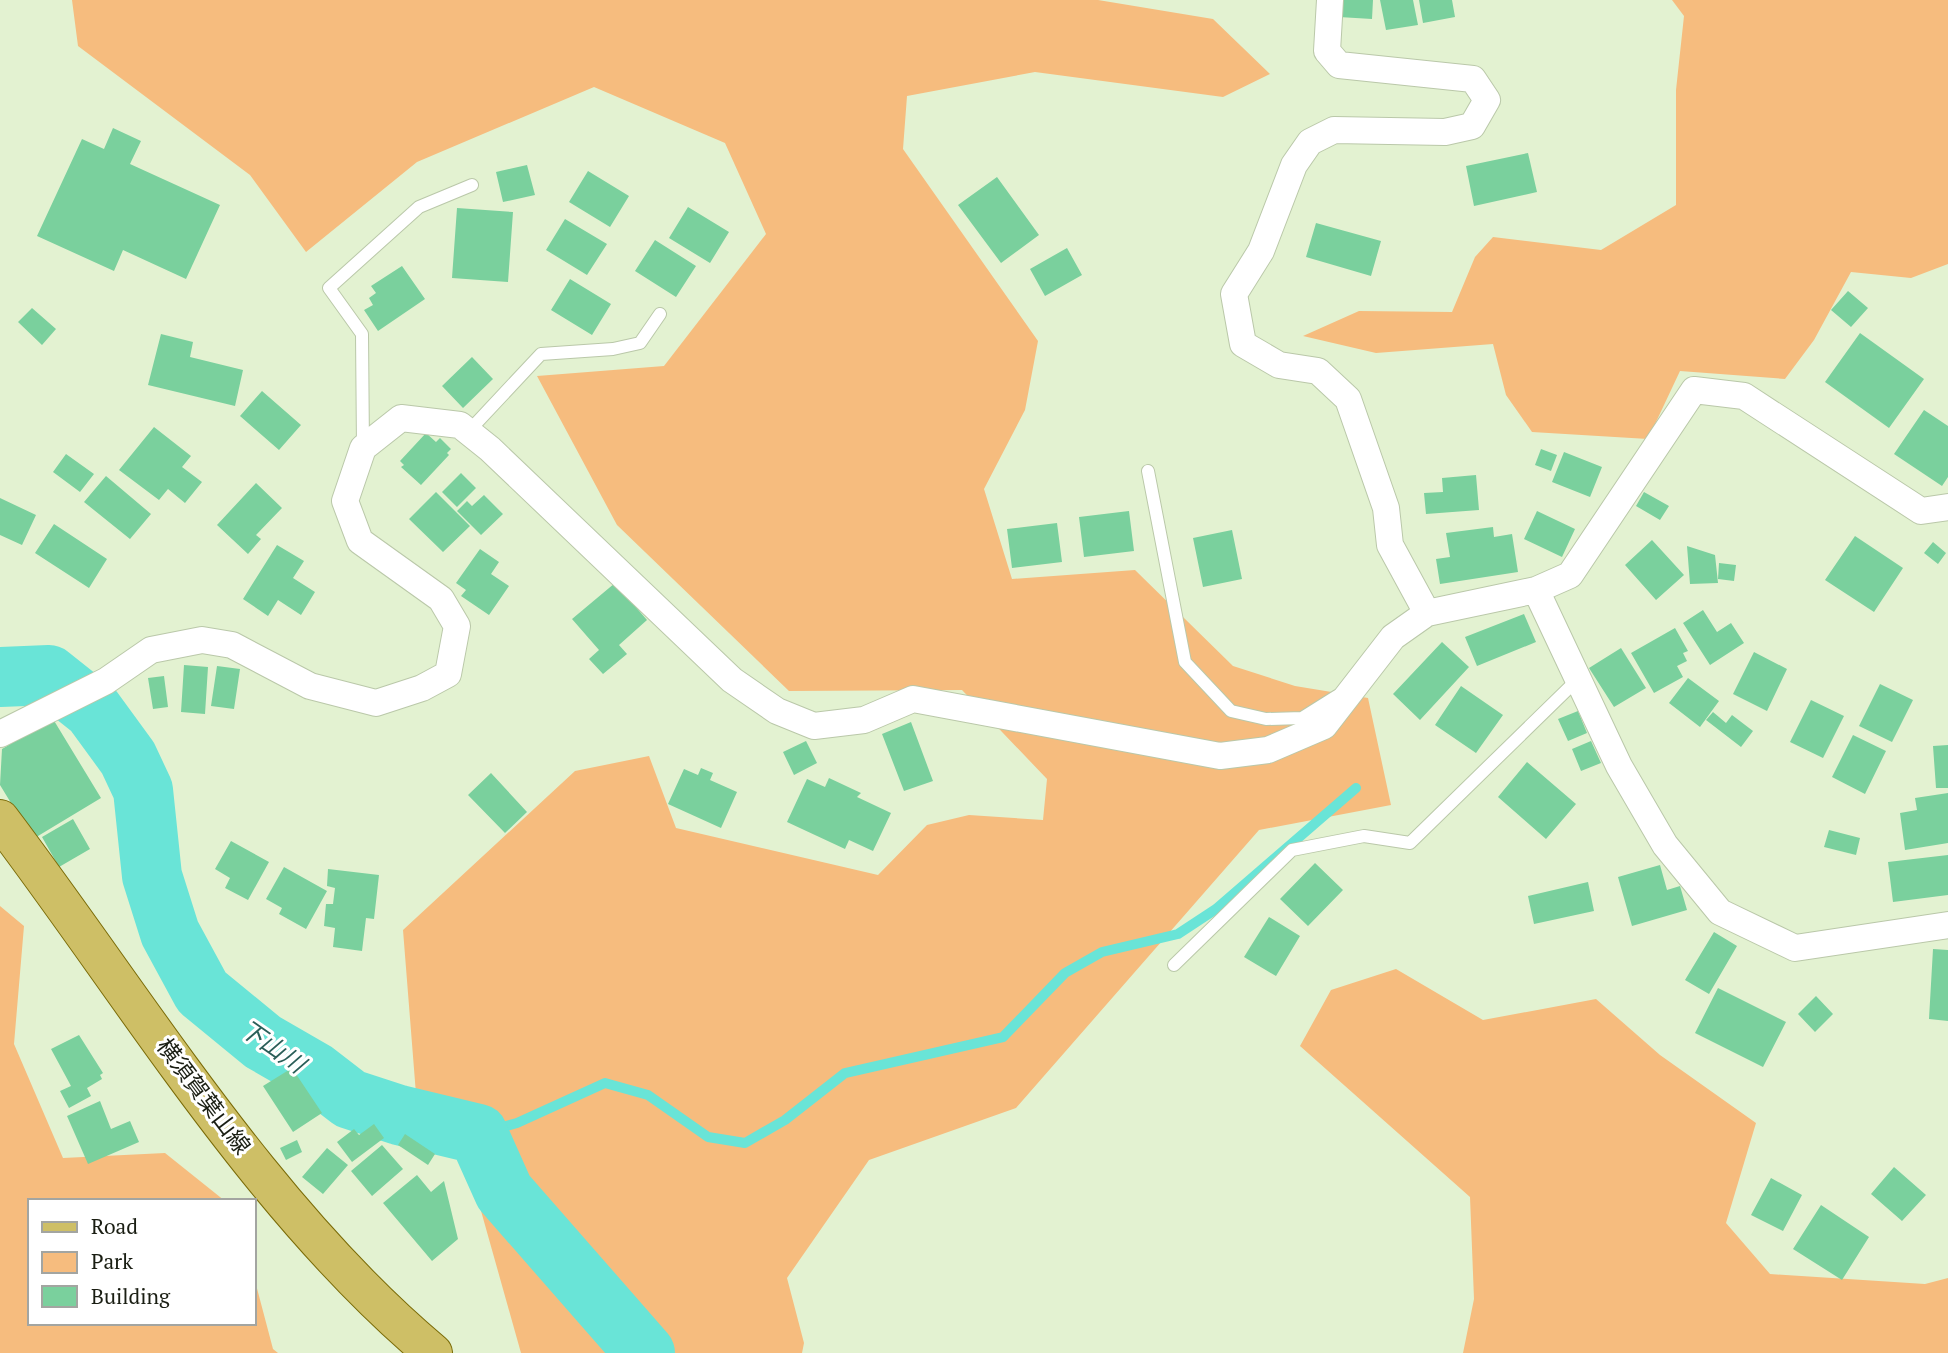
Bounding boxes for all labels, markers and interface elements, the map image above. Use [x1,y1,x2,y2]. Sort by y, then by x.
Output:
water label: 下山川 [234,1012,314,1081]
street label: 横須賀葉山線 [150,1032,258,1160]
legend [28,1199,256,1325]
text: Road [91,1212,138,1240]
text: Park [91,1247,133,1275]
text: Building [91,1282,171,1310]

